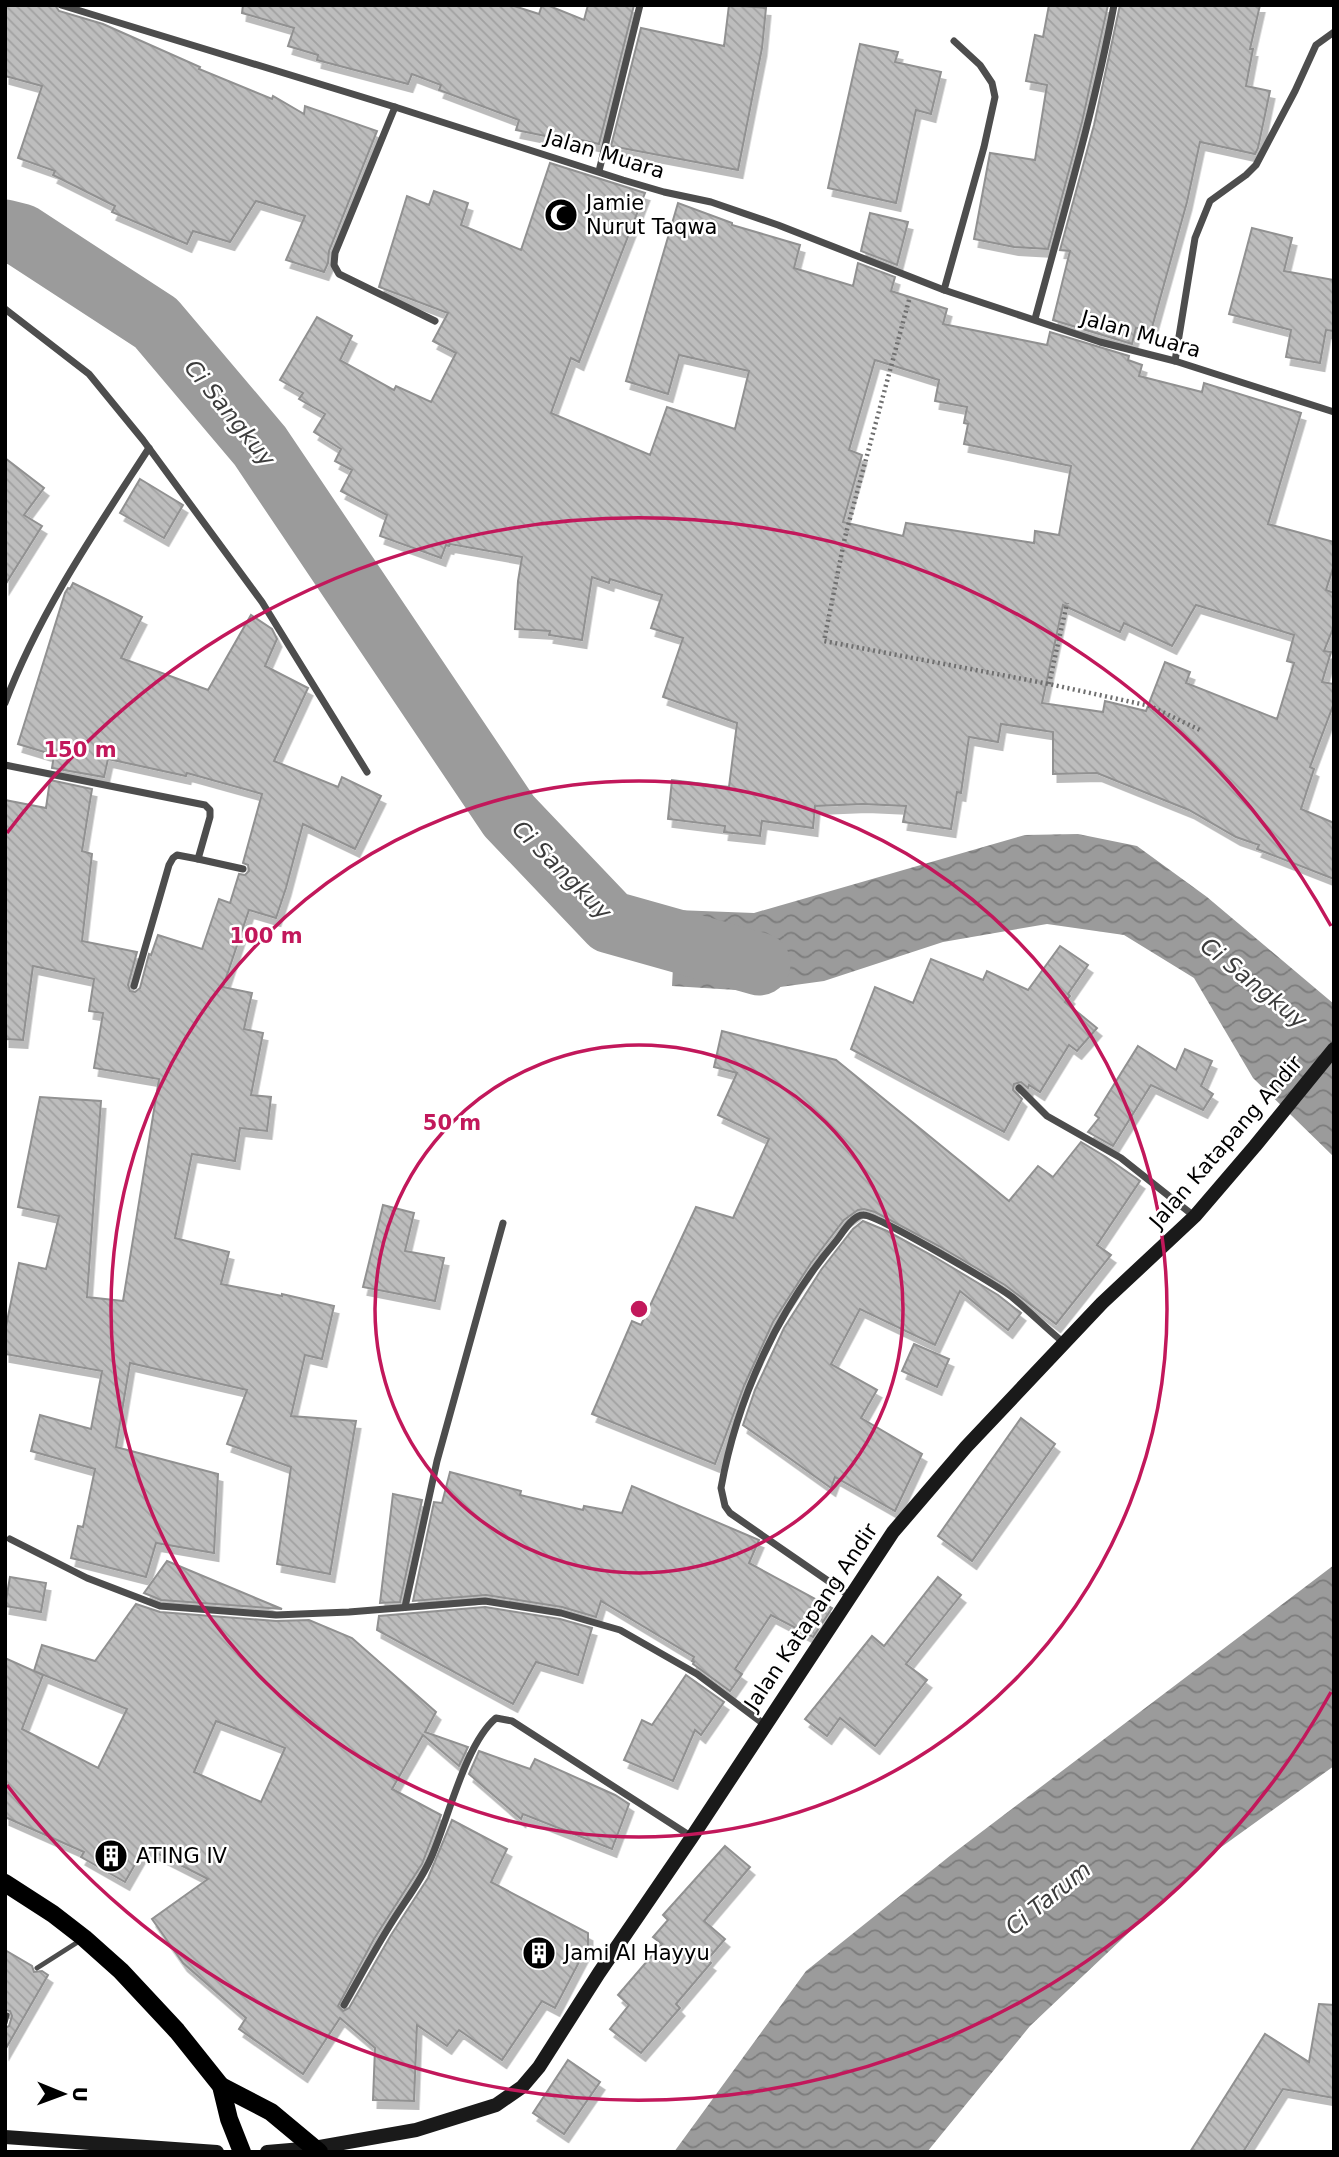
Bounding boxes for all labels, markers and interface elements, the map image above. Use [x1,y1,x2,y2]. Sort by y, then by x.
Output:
street label: Jalan Muara [540,124,668,184]
place label: Jamie Nurut Taqwa [584,191,717,239]
mosque icon: Jamie Nurut Taqwa [542,196,580,234]
street label: Jalan Muara [1076,305,1204,363]
water label: Ci Sangkuy [179,355,281,472]
text: 150 m [43,738,117,762]
water label: Ci Sangkuy [507,815,617,925]
text: 100 m [229,924,303,948]
water label: Ci Sangkuy [1196,932,1313,1034]
street label: Jalan Katapang Andir [1143,1051,1307,1234]
text: 50 m [423,1111,481,1135]
centre of rings [627,1297,651,1321]
street label: Jalan Katapang Andir [738,1519,883,1717]
building icon: ATING IV [92,1837,130,1875]
place label: ATING IV [136,1844,228,1868]
water label: Ci Tarum [1000,1856,1096,1940]
building icon: Jami Al Hayyu [520,1934,558,1972]
place label: Jami Al Hayyu [562,1941,710,1965]
north arrow [28,2059,98,2129]
text: U [69,2086,91,2102]

